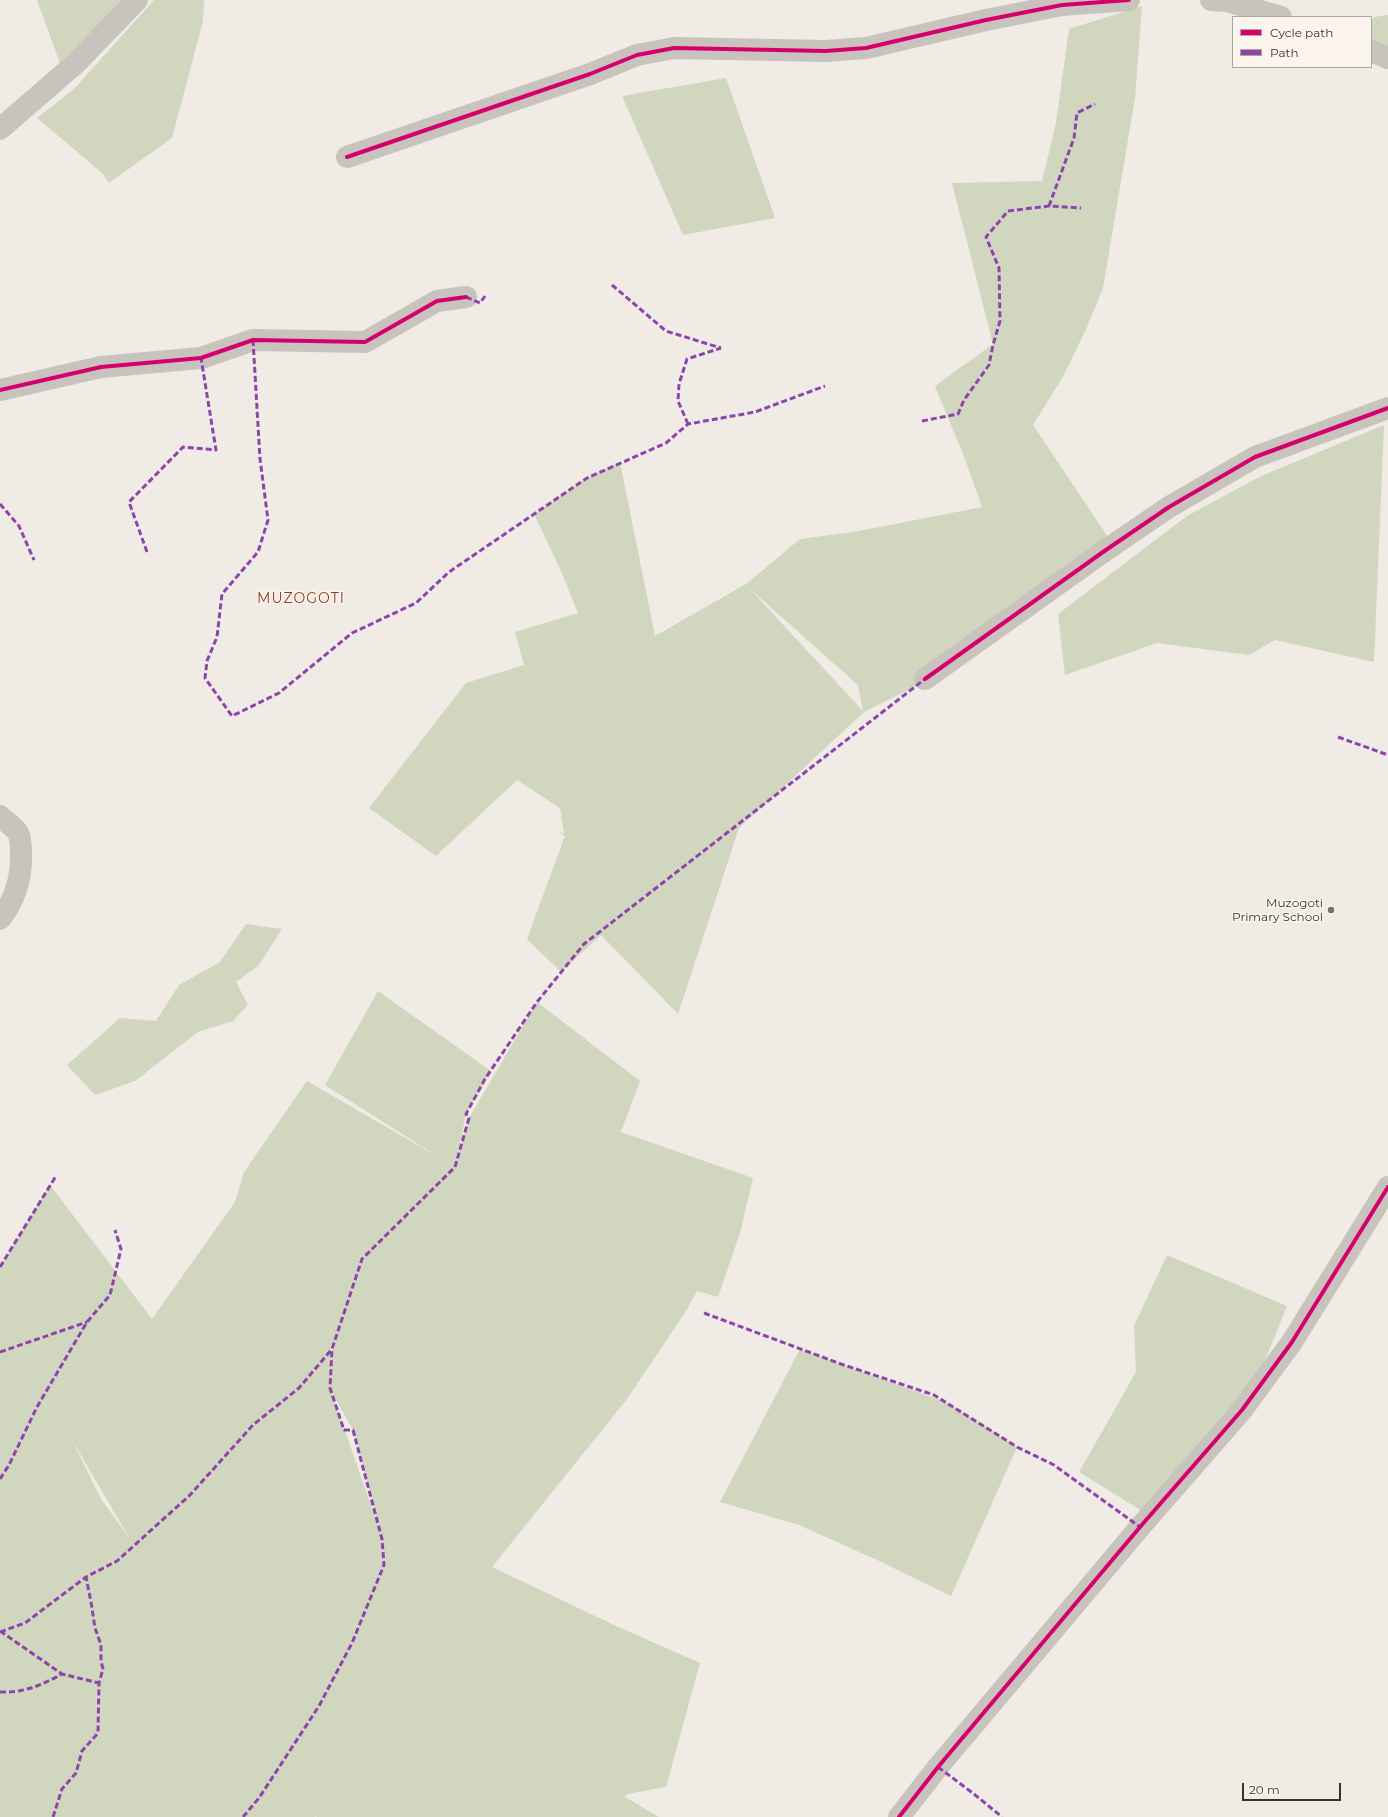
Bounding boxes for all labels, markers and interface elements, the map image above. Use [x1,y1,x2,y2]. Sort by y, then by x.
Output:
legend [1232,16,1372,68]
text: Cycle path [1270,25,1333,40]
text: Path [1270,45,1299,60]
district label: MUZOGOTI [257,591,345,607]
place label: Muzogoti Primary School [1232,896,1323,924]
marker: Muzogoti Primary School [1326,905,1336,915]
scale bar [1244,1775,1343,1801]
text: 20 m [1249,1782,1280,1797]

